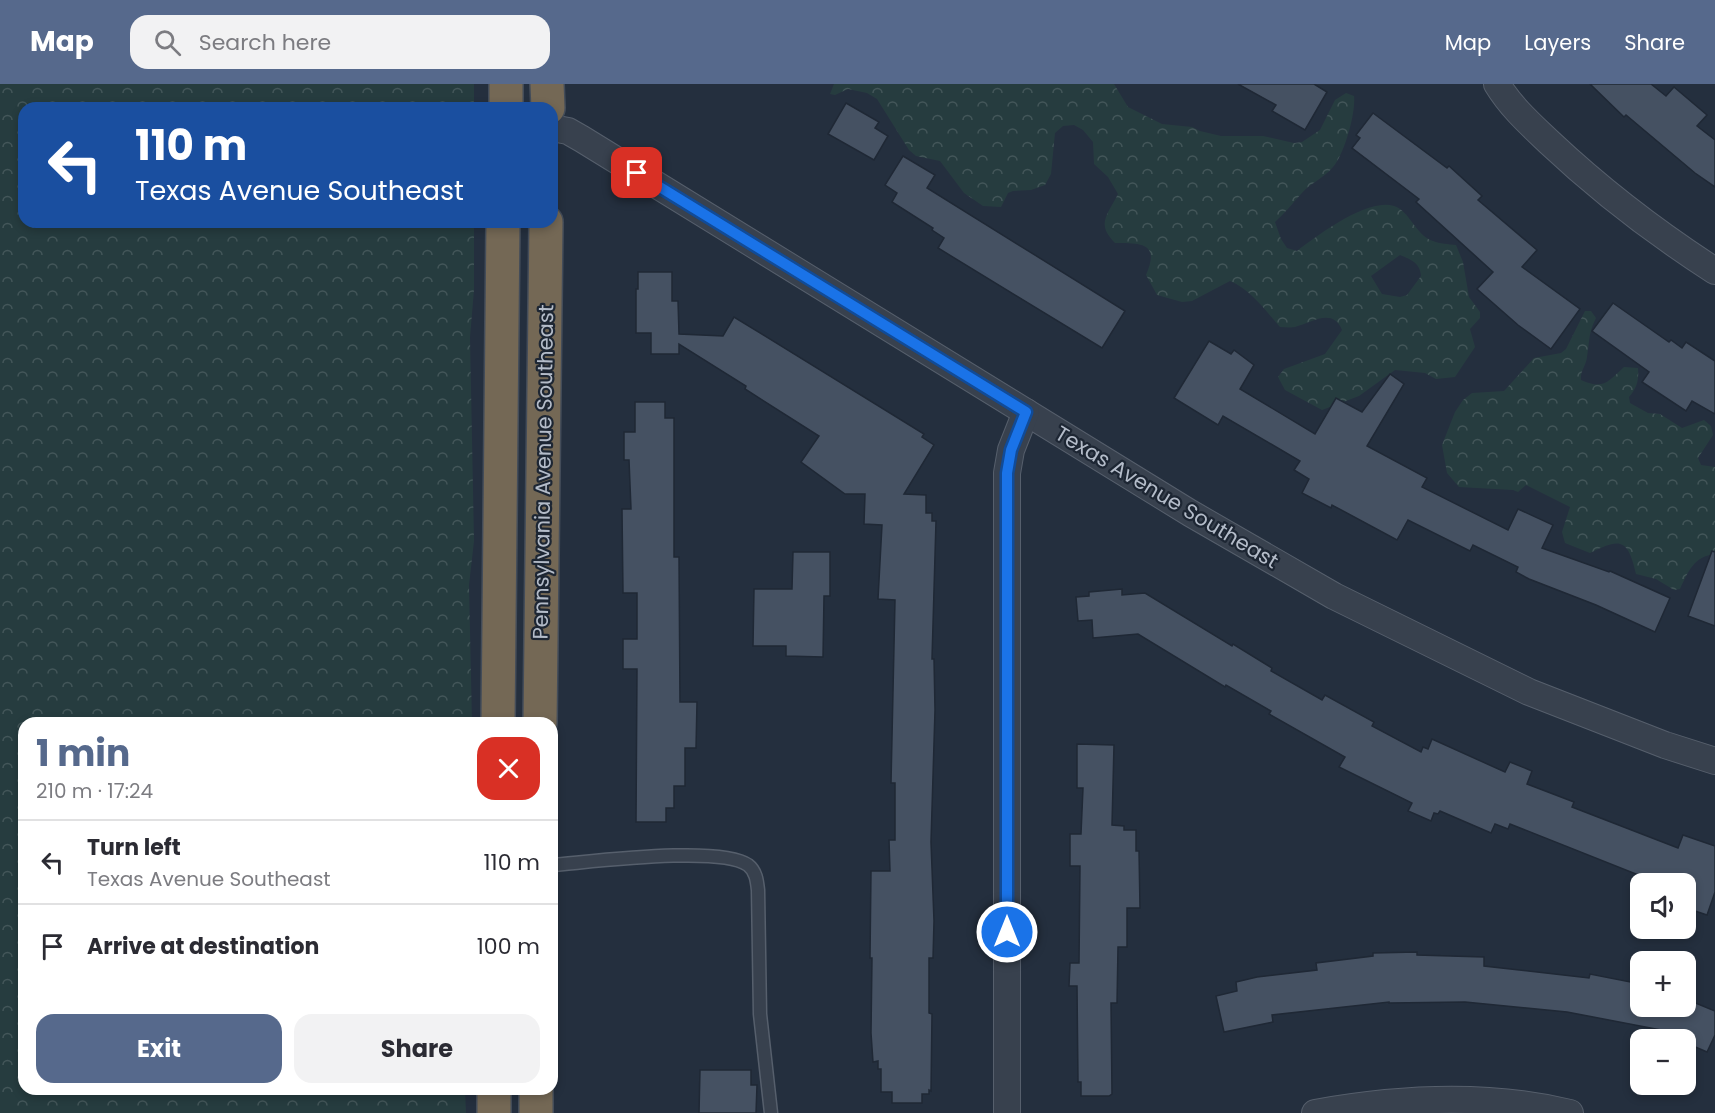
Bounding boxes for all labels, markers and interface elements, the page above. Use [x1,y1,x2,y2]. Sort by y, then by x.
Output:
search box [130,15,550,69]
text: Map [30,22,94,61]
icon: search [151,26,184,59]
text: Search here [199,27,331,58]
text: Map [1445,28,1491,57]
text: Layers [1524,28,1591,57]
text: Share [1624,28,1685,57]
text: 110 m [135,116,247,175]
icon: left [36,126,114,204]
pin [611,147,662,198]
icon: arrive [620,156,653,189]
text: Texas Avenue Southeast [135,172,464,209]
street label: Pennsylvania Avenue Southeast [526,304,560,640]
street label: Texas Avenue Southeast [1050,419,1284,575]
text: 1 min [36,728,130,779]
button: close [477,737,540,800]
text: 210 m · 17:24 [36,777,153,805]
text: Turn left [87,832,181,863]
icon: left [36,846,69,879]
text: 110 m [484,847,540,878]
text: Texas Avenue Southeast [87,865,331,893]
map controls [1630,873,1696,1095]
button: sound [1630,873,1696,939]
position arrow [975,900,1039,964]
icon: arrive [36,930,69,963]
text: Arrive at destination [87,931,319,962]
text: 100 m [477,931,540,962]
button: + [1630,951,1696,1017]
button: Exit [36,1014,282,1083]
button: Share [294,1014,540,1083]
button: − [1630,1029,1696,1095]

